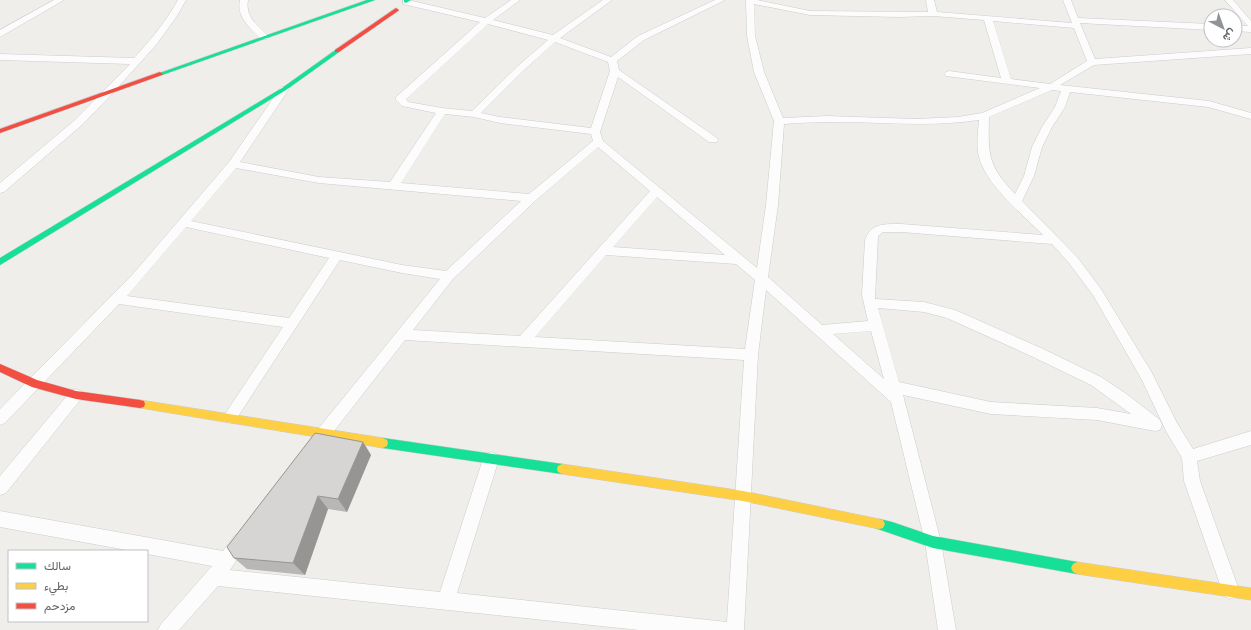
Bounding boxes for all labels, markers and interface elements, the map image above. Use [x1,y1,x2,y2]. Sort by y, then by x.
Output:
north arrow [1203,8,1243,48]
text: ش [1220,26,1238,44]
legend [8,550,148,622]
text: سالك [44,559,71,573]
text: بطيء [44,579,68,596]
text: مزدحم [44,599,75,614]

